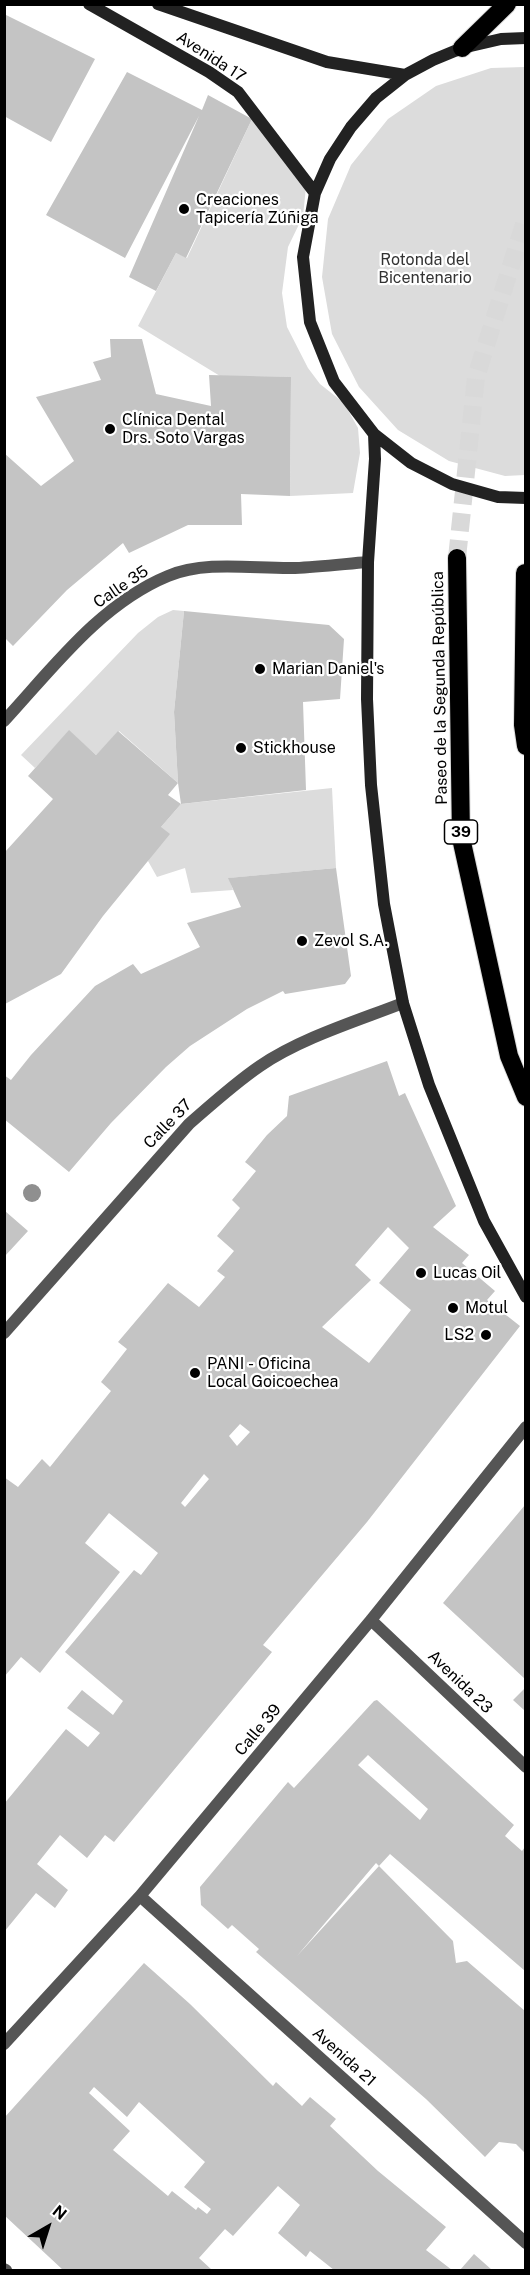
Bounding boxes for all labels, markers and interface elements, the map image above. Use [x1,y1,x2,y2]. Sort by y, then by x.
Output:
street label: Avenida 17 [173,27,249,87]
place label: Creaciones Tapicería Zúñiga [196,190,319,228]
marker: Creaciones Tapicería Zúñiga [177,202,191,216]
park label: Rotonda del Bicentenario [378,250,472,288]
place label: Clínica Dental Drs. Soto Vargas [122,410,245,448]
marker: Clínica Dental Drs. Soto Vargas [103,422,117,436]
street label: Calle 35 [90,562,152,612]
street label: Paseo de la Segunda República [428,571,452,805]
place label: Marian Daniel's [272,659,384,679]
marker: Marian Daniel's [253,662,267,676]
place label: Stickhouse [253,738,336,758]
marker: Stickhouse [234,741,248,755]
road number: 39 [444,820,478,844]
place label: Zevol S.A. [314,931,388,951]
marker: Zevol S.A. [295,934,309,948]
street label: Calle 37 [140,1095,196,1153]
place label: Lucas Oil [433,1263,501,1283]
marker: Lucas Oil [414,1266,428,1280]
place label: Motul [465,1298,508,1318]
marker: Motul [446,1301,460,1315]
place label: LS2 [444,1325,474,1345]
marker: LS2 [479,1328,493,1342]
place label: PANI - Oficina Local Goicoechea [207,1354,338,1392]
marker: PANI - Oficina Local Goicoechea [188,1366,202,1380]
street label: Avenida 23 [424,1646,496,1718]
street label: Calle 39 [231,1700,285,1760]
street label: Avenida 21 [308,2023,380,2091]
north arrow [18,2197,78,2257]
text: N [49,2201,70,2224]

